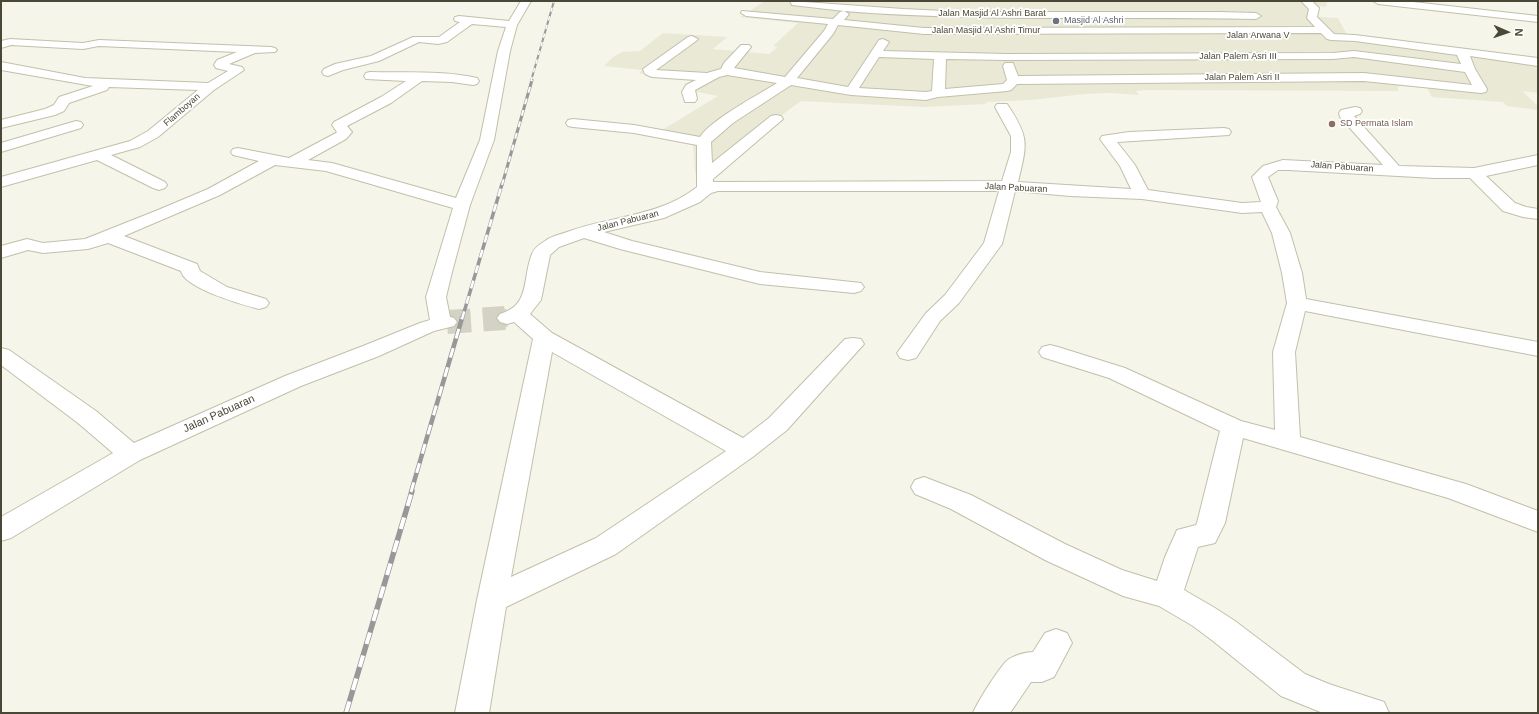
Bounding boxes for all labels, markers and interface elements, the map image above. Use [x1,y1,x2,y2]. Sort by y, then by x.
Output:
street label: Jalan Masjid Al Ashri Barat [938,9,1046,19]
north arrow [1487,12,1527,52]
marker: Masjid Al Ashri [1051,16,1061,26]
place label: Masjid Al Ashri [1064,16,1124,26]
street label: Jalan Masjid Al Ashri Timur [932,26,1040,36]
text: N [1513,28,1525,37]
street label: Jalan Arwana V [1226,31,1290,41]
street label: Jalan Palem Asri III [1199,52,1277,62]
street label: Jalan Palem Asri II [1204,73,1280,83]
street label: Flamboyan [162,91,202,129]
marker: SD Permata Islam [1327,119,1337,129]
place label: SD Permata Islam [1340,119,1413,129]
street label: Jalan Pabuaran [1310,159,1374,175]
street label: Jalan Pabuaran [984,181,1048,195]
street label: Jalan Pabuaran [596,208,660,234]
street label: Jalan Pabuaran [181,392,257,436]

